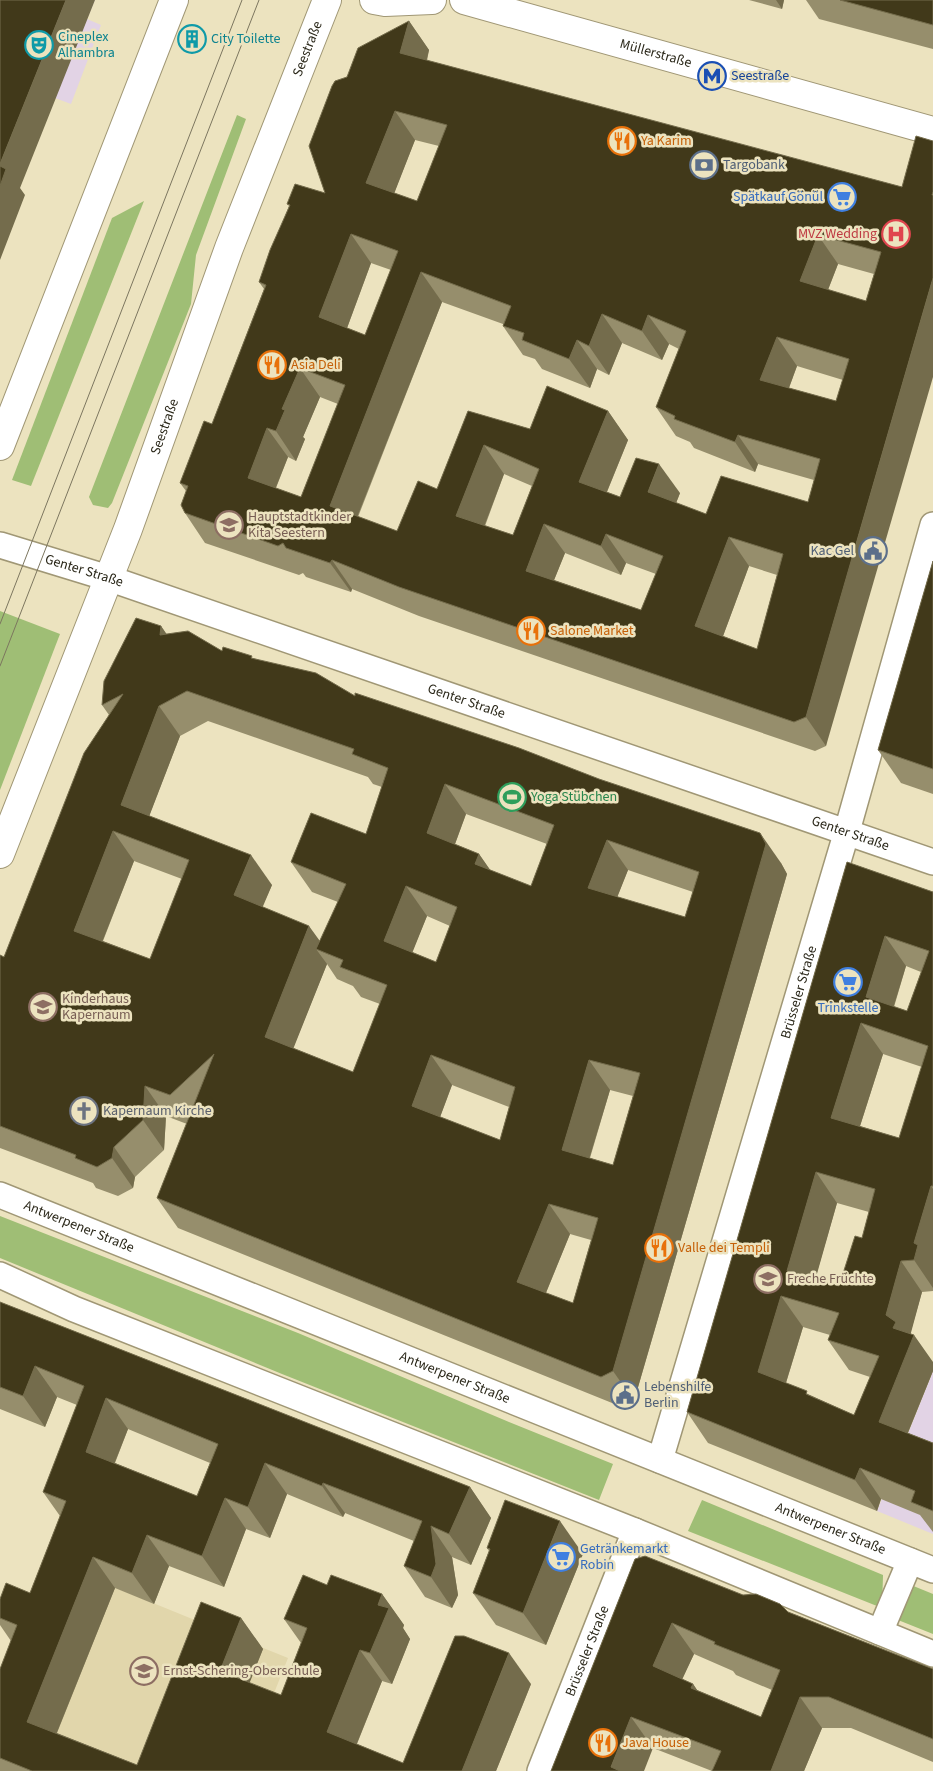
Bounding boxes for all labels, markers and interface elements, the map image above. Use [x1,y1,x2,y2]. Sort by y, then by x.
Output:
street label: Seestraße [288,18,328,80]
building icon: City Toilette [177,24,207,54]
place label: Cineplex Alhambra [58,27,115,63]
place label: City Toilette [211,29,280,49]
theatre icon: Cineplex Alhambra [24,30,54,60]
street label: Müllerstraße [617,34,694,73]
metro station icon: Seestraße [697,61,727,91]
place label: Seestraße [731,66,789,86]
restaurant icon: Ya Karim [607,126,637,156]
place label: Ya Karim [640,131,692,151]
bank icon: Targobank [689,150,719,180]
place label: Targobank [723,155,785,175]
supermarket icon: Spätkauf Gönül [827,182,857,212]
place label: Spätkauf Gönül [733,187,823,207]
hospital icon: MVZ Wedding [881,219,911,249]
place label: MVZ Wedding [798,224,877,244]
restaurant icon: Asia Deli [257,350,287,380]
place label: Asia Deli [291,355,341,375]
street label: Seestraße [145,396,184,458]
place label: Hauptstadtkinder Kita Seestern [248,507,351,543]
school or university icon: Hauptstadtkinder Kita Seestern [214,510,244,540]
public building icon: Kac Gel [858,536,888,566]
place label: Kac Gel [811,541,854,561]
street label: Genter Straße [43,549,126,593]
restaurant icon: Salone Market [516,616,546,646]
place label: Salone Market [550,621,634,641]
street label: Genter Straße [425,679,508,724]
sports icon: Yoga Stübchen [497,782,527,812]
place label: Yoga Stübchen [530,787,617,807]
street label: Genter Straße [809,811,892,856]
street label: Brüsseler Straße [776,943,822,1041]
supermarket icon: Trinkstelle [833,967,863,997]
place label: Kinderhaus Kapernaum [62,989,131,1025]
school or university icon: Kinderhaus Kapernaum [28,992,58,1022]
place label: Trinkstelle [818,998,879,1018]
church icon: Kapernaum Kirche [69,1096,99,1126]
place label: Kapernaum Kirche [103,1101,212,1121]
street label: Antwerpener Straße [21,1196,137,1258]
restaurant icon: Valle dei Templi [644,1233,674,1263]
place label: Valle dei Templi [678,1238,770,1258]
school or university icon: Freche Früchte [753,1264,783,1294]
place label: Freche Früchte [787,1269,874,1289]
street label: Antwerpener Straße [396,1347,513,1409]
place label: Lebenshilfe Berlin [644,1377,711,1413]
public building icon: Lebenshilfe Berlin [610,1380,640,1410]
street label: Antwerpener Straße [772,1498,889,1560]
place label: Getränkemarkt Robin [580,1539,668,1575]
supermarket icon: Getränkemarkt Robin [546,1542,576,1572]
street label: Brüsseler Straße [560,1603,614,1699]
school or university icon: Ernst-Schering-Oberschule [129,1656,159,1686]
place label: Ernst-Schering-Oberschule [163,1661,320,1681]
restaurant icon: Java House [588,1728,618,1758]
place label: Java House [622,1733,689,1753]

